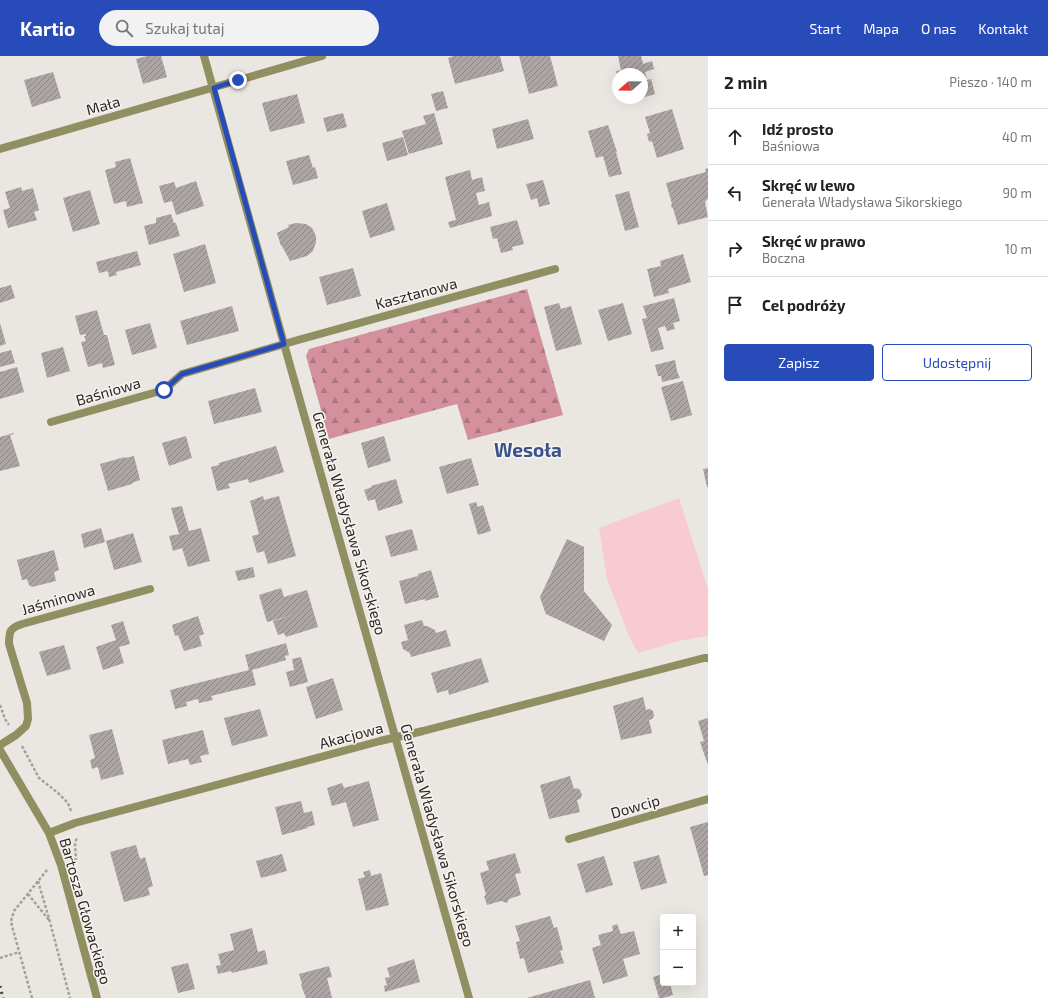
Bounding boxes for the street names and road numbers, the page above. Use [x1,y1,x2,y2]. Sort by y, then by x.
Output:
street label: Mała [84,92,122,118]
street label: Kasztanowa [373,273,459,313]
street label: Baśniowa [73,373,143,409]
street label: Generała Władysława Sikorskiego [309,409,391,637]
street label: Jaśminowa [19,580,97,618]
street label: Akacjowa [317,718,385,753]
street label: Generała Władysława Sikorskiego [397,721,479,949]
street label: Dowcip [608,790,662,822]
street label: Bartosza Głowackiego [56,836,116,986]

